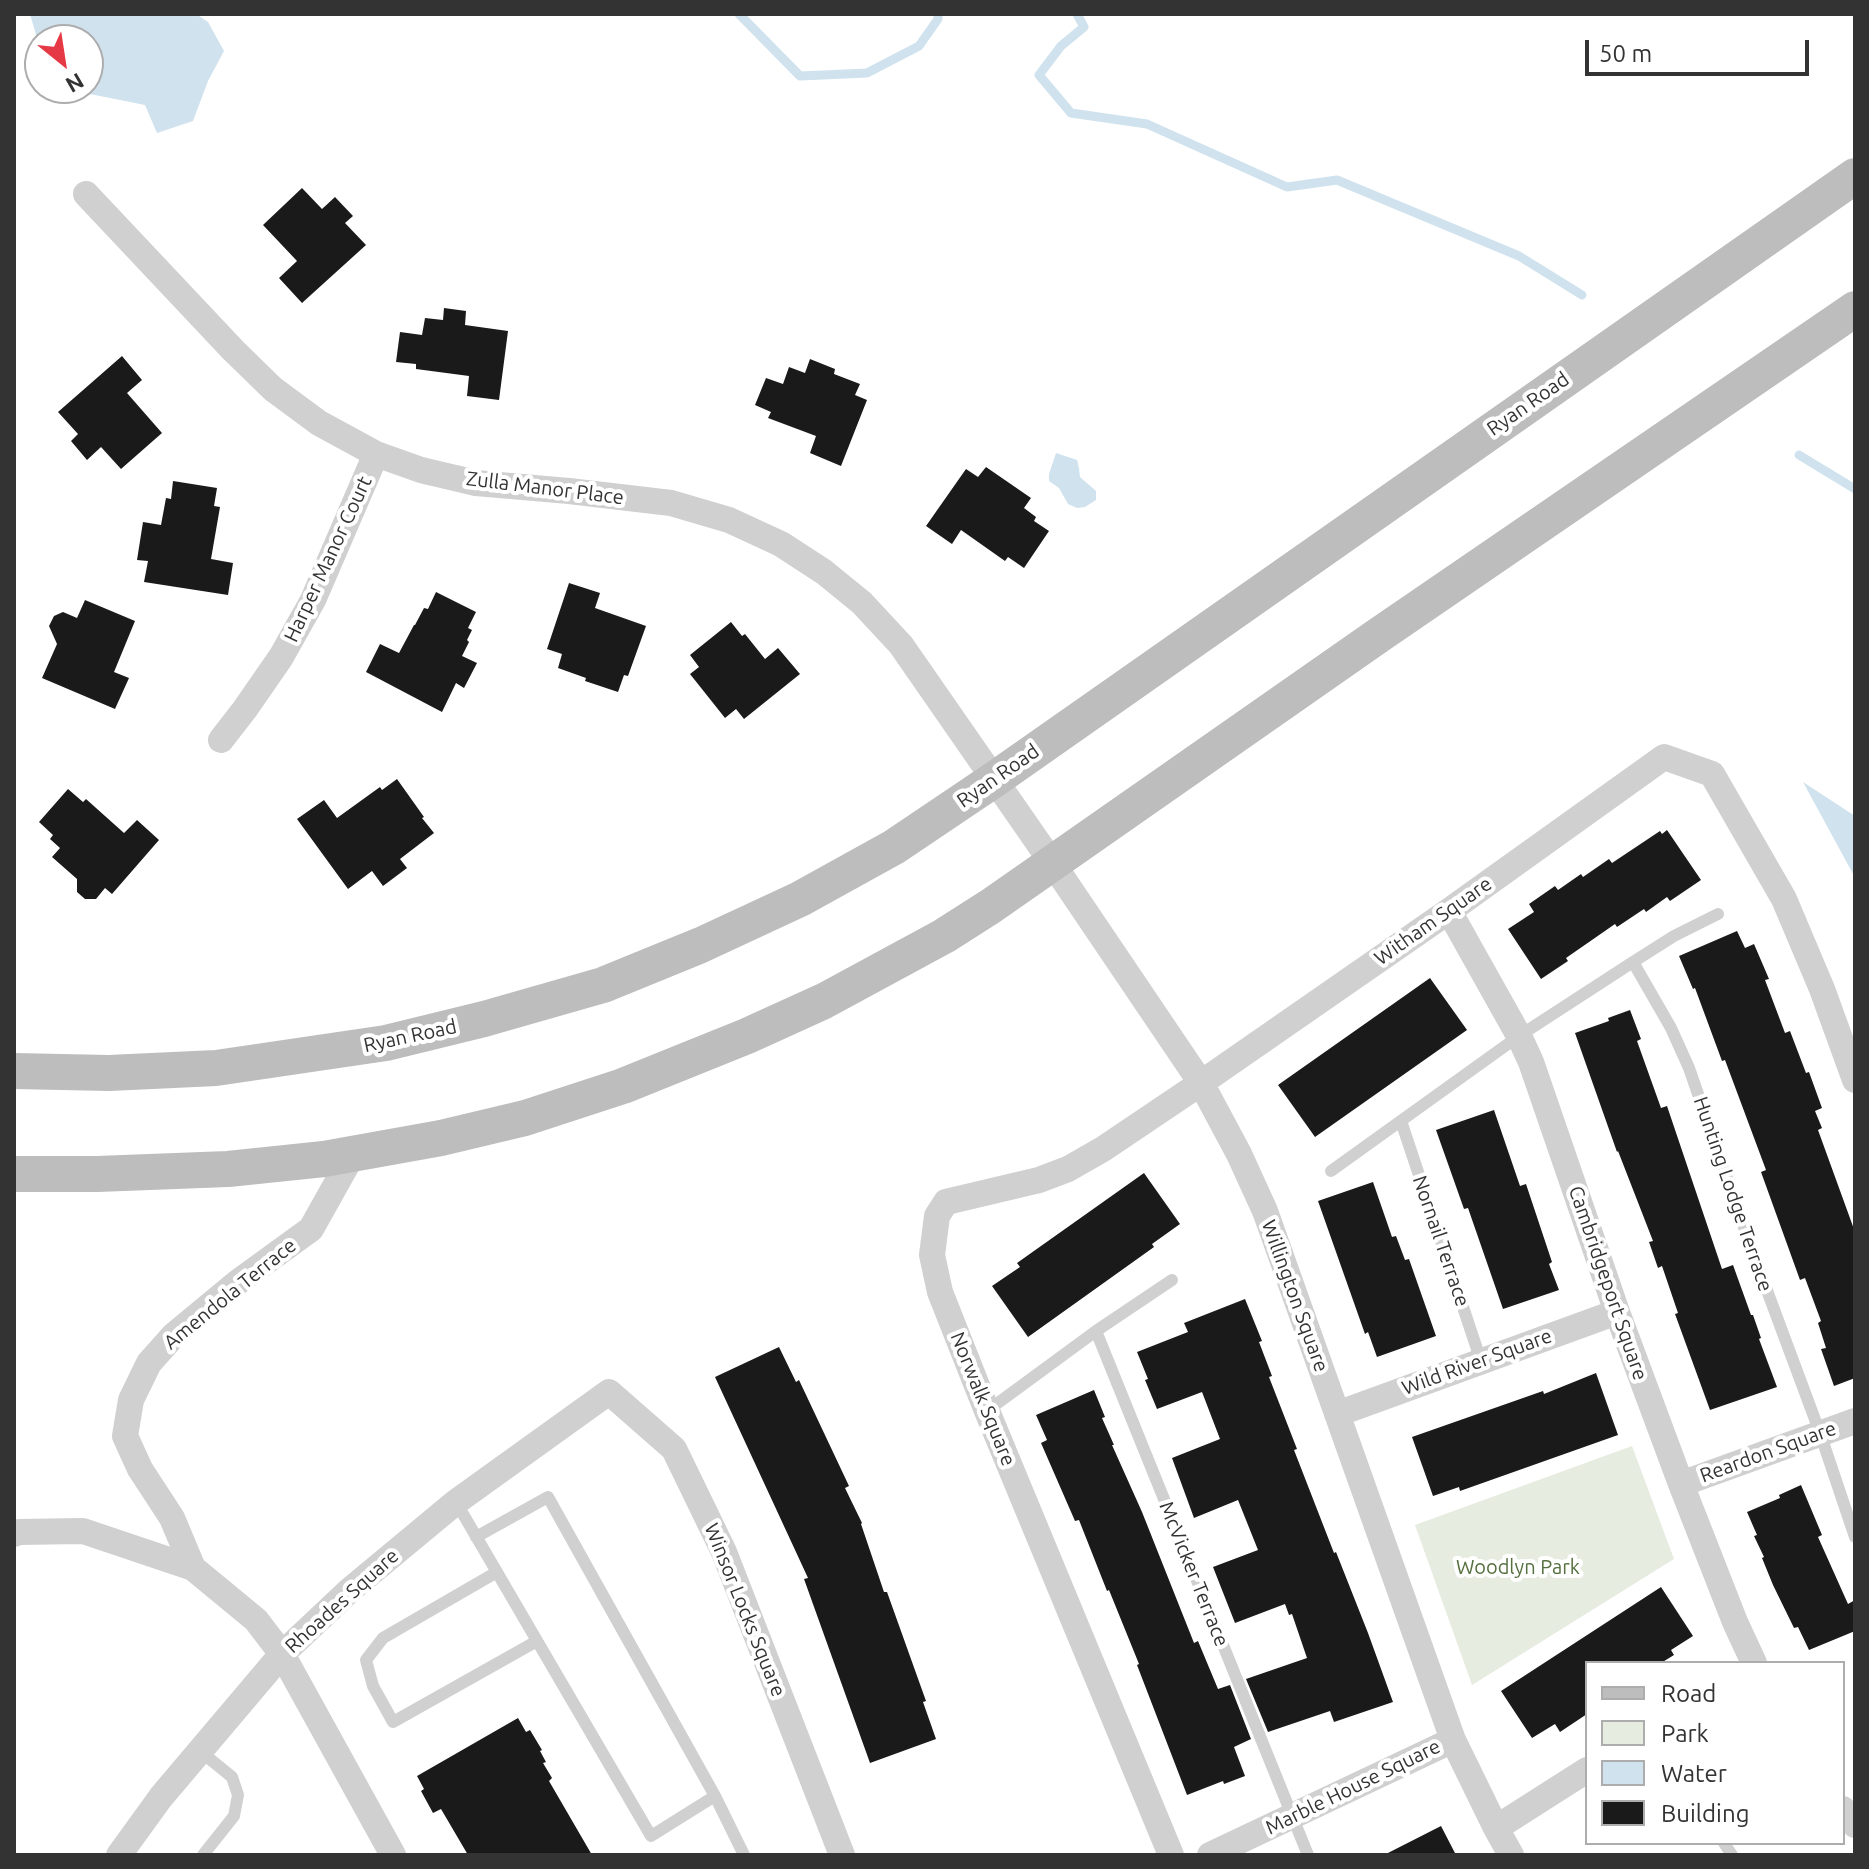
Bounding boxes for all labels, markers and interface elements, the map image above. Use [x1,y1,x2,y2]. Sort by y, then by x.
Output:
north arrow [24,24,104,104]
scale bar [1589,24,1813,74]
text: 50 m [1599,40,1652,67]
text: N [62,69,89,98]
street label: Ryan Road [1482,367,1574,441]
street label: Zulla Manor Place [465,466,625,510]
street label: Harper Manor Court [279,472,377,646]
street label: Ryan Road [952,739,1044,813]
street label: Witham Square [1370,872,1496,970]
street label: Ryan Road [361,1014,459,1058]
street label: Hunting Lodge Terrace [1688,1093,1778,1295]
street label: Nornail Terrace [1407,1172,1475,1310]
street label: Cambridgeport Square [1563,1183,1653,1383]
street label: Willington Square [1256,1217,1334,1375]
street label: Amendola Terrace [159,1233,301,1355]
street label: Wild River Square [1399,1324,1555,1400]
street label: Norwalk Square [945,1329,1021,1469]
street label: Reardon Square [1697,1416,1839,1488]
street label: McVicker Terrace [1154,1498,1234,1650]
street label: Winsor Locks Square [699,1520,791,1700]
street label: Rhoades Square [280,1544,404,1658]
park label: Woodlyn Park [1456,1555,1580,1579]
legend [1585,1661,1845,1845]
text: Road [1661,1680,1716,1707]
text: Park [1661,1720,1709,1747]
street label: Marble House Square [1262,1734,1444,1840]
text: Water [1661,1760,1727,1787]
text: Building [1661,1800,1749,1827]

